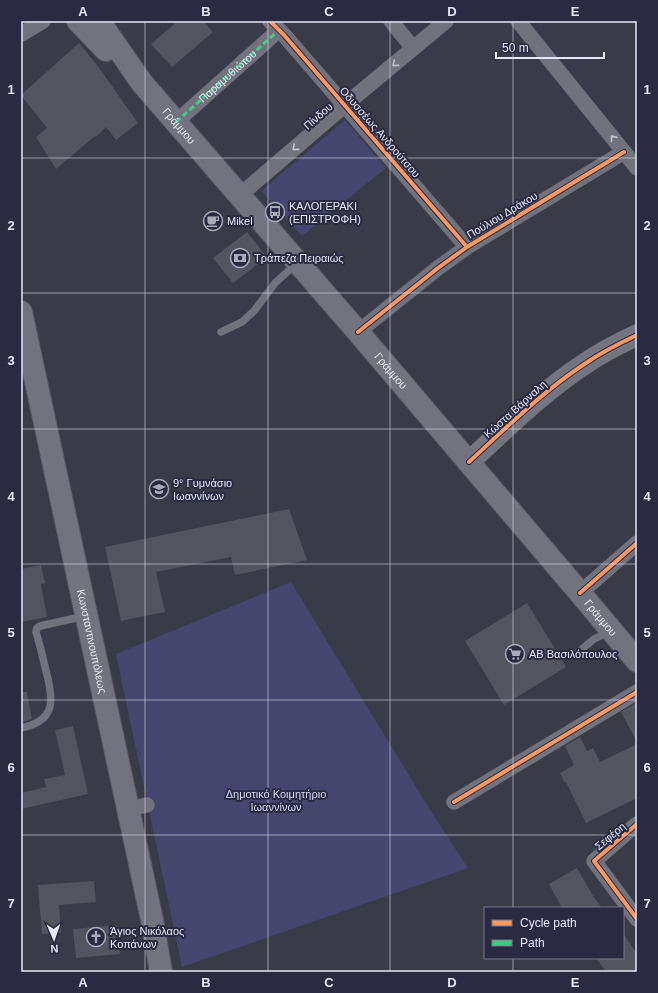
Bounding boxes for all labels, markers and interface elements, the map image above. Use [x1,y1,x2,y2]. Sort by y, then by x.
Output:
text: A [78,4,88,19]
text: B [201,4,211,19]
text: C [324,4,334,19]
text: D [447,4,457,19]
text: E [571,4,580,19]
scale bar [496,34,604,60]
text: 50 m [502,41,529,55]
street label: Παραμυθιώτου [196,47,259,105]
one-way arrow [392,59,399,66]
text: 1 [7,82,15,97]
text: 1 [643,82,651,97]
street label: Οδυσσέως Ανδρούτσου [337,84,423,180]
street label: Πίνδου [301,100,335,132]
street label: Γράμμου [160,105,198,146]
one-way arrow [610,135,617,142]
one-way arrow [292,143,300,150]
street label: Πούλιου Δράκου [465,189,539,241]
place label: ΚΑΛΟΓΕΡΑΚΙ (ΕΠΙΣΤΡΟΦΗ) [289,200,361,225]
bus stop icon: ΚΑΛΟΓΕΡΑΚΙ (ΕΠΙΣΤΡΟΦΗ) [264,201,286,223]
cafe icon: Mikel [202,210,224,232]
place label: Mikel [227,215,253,227]
text: 2 [7,218,15,233]
text: 2 [643,218,651,233]
bank icon: Τράπεζα Πειραιώς [229,247,251,269]
place label: Τράπεζα Πειραιώς [254,252,344,264]
street label: Γράμμου [372,350,410,391]
text: 3 [7,353,15,368]
text: 3 [643,353,651,368]
street label: Κώστα Βάρναλη [481,378,549,440]
place label: 9° Γυμνάσιο Ιωαννίνων [173,477,232,502]
school or university icon: 9° Γυμνάσιο Ιωαννίνων [148,478,170,500]
text: 4 [7,489,15,504]
text: 4 [643,489,651,504]
street label: Κωνσταντινουπόλεως [75,588,109,695]
street label: Γράμμου [582,597,619,638]
text: 5 [7,625,15,640]
text: 5 [643,625,651,640]
supermarket icon: ΑΒ Βασιλόπουλος [504,643,526,665]
place label: ΑΒ Βασιλόπουλος [529,648,617,660]
text: 6 [7,760,15,775]
text: 6 [643,760,651,775]
park label: Δημοτικό Κοιμητήριο Ιωαννίνων [226,788,326,813]
street label: Σεφέρη [592,820,628,852]
text: 7 [7,896,15,911]
text: 7 [643,896,651,911]
legend [484,907,624,959]
text: Cycle path [520,916,577,930]
north arrow [34,919,74,959]
place label: Άγιος Νικόλαος Κοπάνων [110,925,184,950]
church icon: Άγιος Νικόλαος Κοπάνων [85,926,107,948]
text: Path [520,936,545,950]
text: N [50,943,59,955]
text: A [78,975,88,990]
text: B [201,975,211,990]
text: C [324,975,334,990]
text: D [447,975,457,990]
text: E [571,975,580,990]

